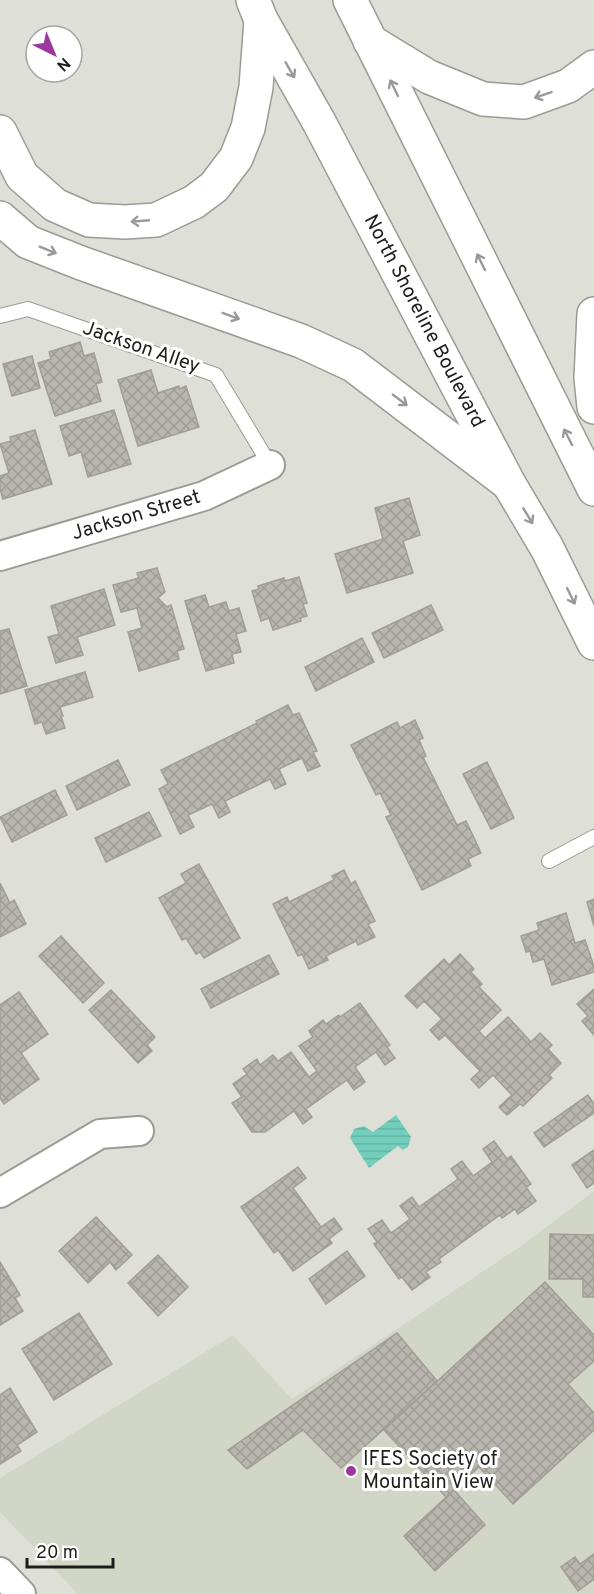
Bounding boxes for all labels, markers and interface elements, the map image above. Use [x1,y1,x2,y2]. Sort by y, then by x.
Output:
north arrow [24,24,84,84]
text: N [52,52,74,75]
one-way arrow [284,62,296,79]
one-way arrow [387,79,399,97]
one-way arrow [534,90,553,101]
street label: North Shoreline Boulevard [357,210,490,432]
one-way arrow [130,216,150,227]
one-way arrow [38,245,57,256]
one-way arrow [474,254,486,272]
one-way arrow [222,312,240,323]
street label: Jackson Alley [79,316,203,380]
one-way arrow [392,394,408,407]
one-way arrow [561,428,573,446]
street label: Jackson Street [69,485,204,547]
one-way arrow [522,507,534,524]
one-way arrow [565,586,577,604]
place label: IFES Society of Mountain View [363,1447,497,1496]
marker: IFES Society of Mountain View [344,1464,358,1478]
scale bar [27,1531,112,1569]
text: 20 m [36,1542,78,1565]

